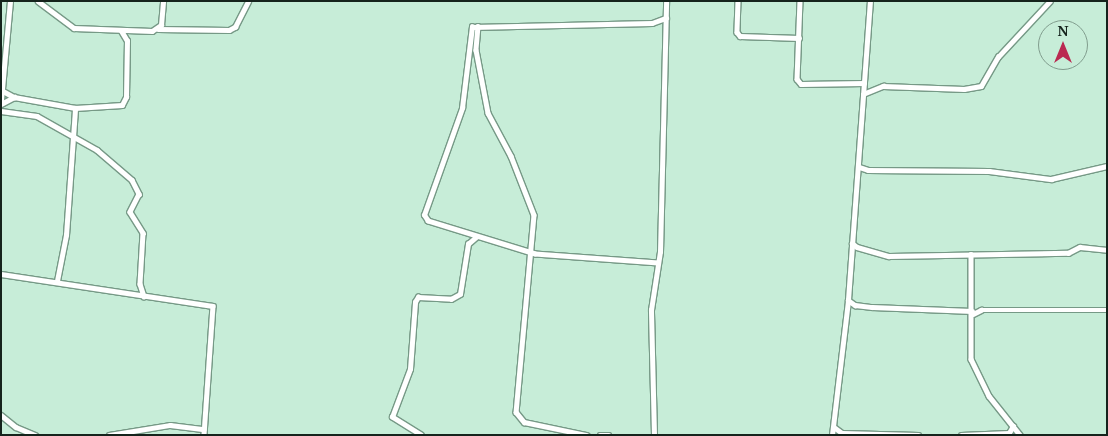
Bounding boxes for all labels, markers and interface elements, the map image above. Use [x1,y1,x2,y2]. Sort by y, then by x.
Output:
north arrow [1038,20,1088,70]
text: N [1057,21,1069,40]

